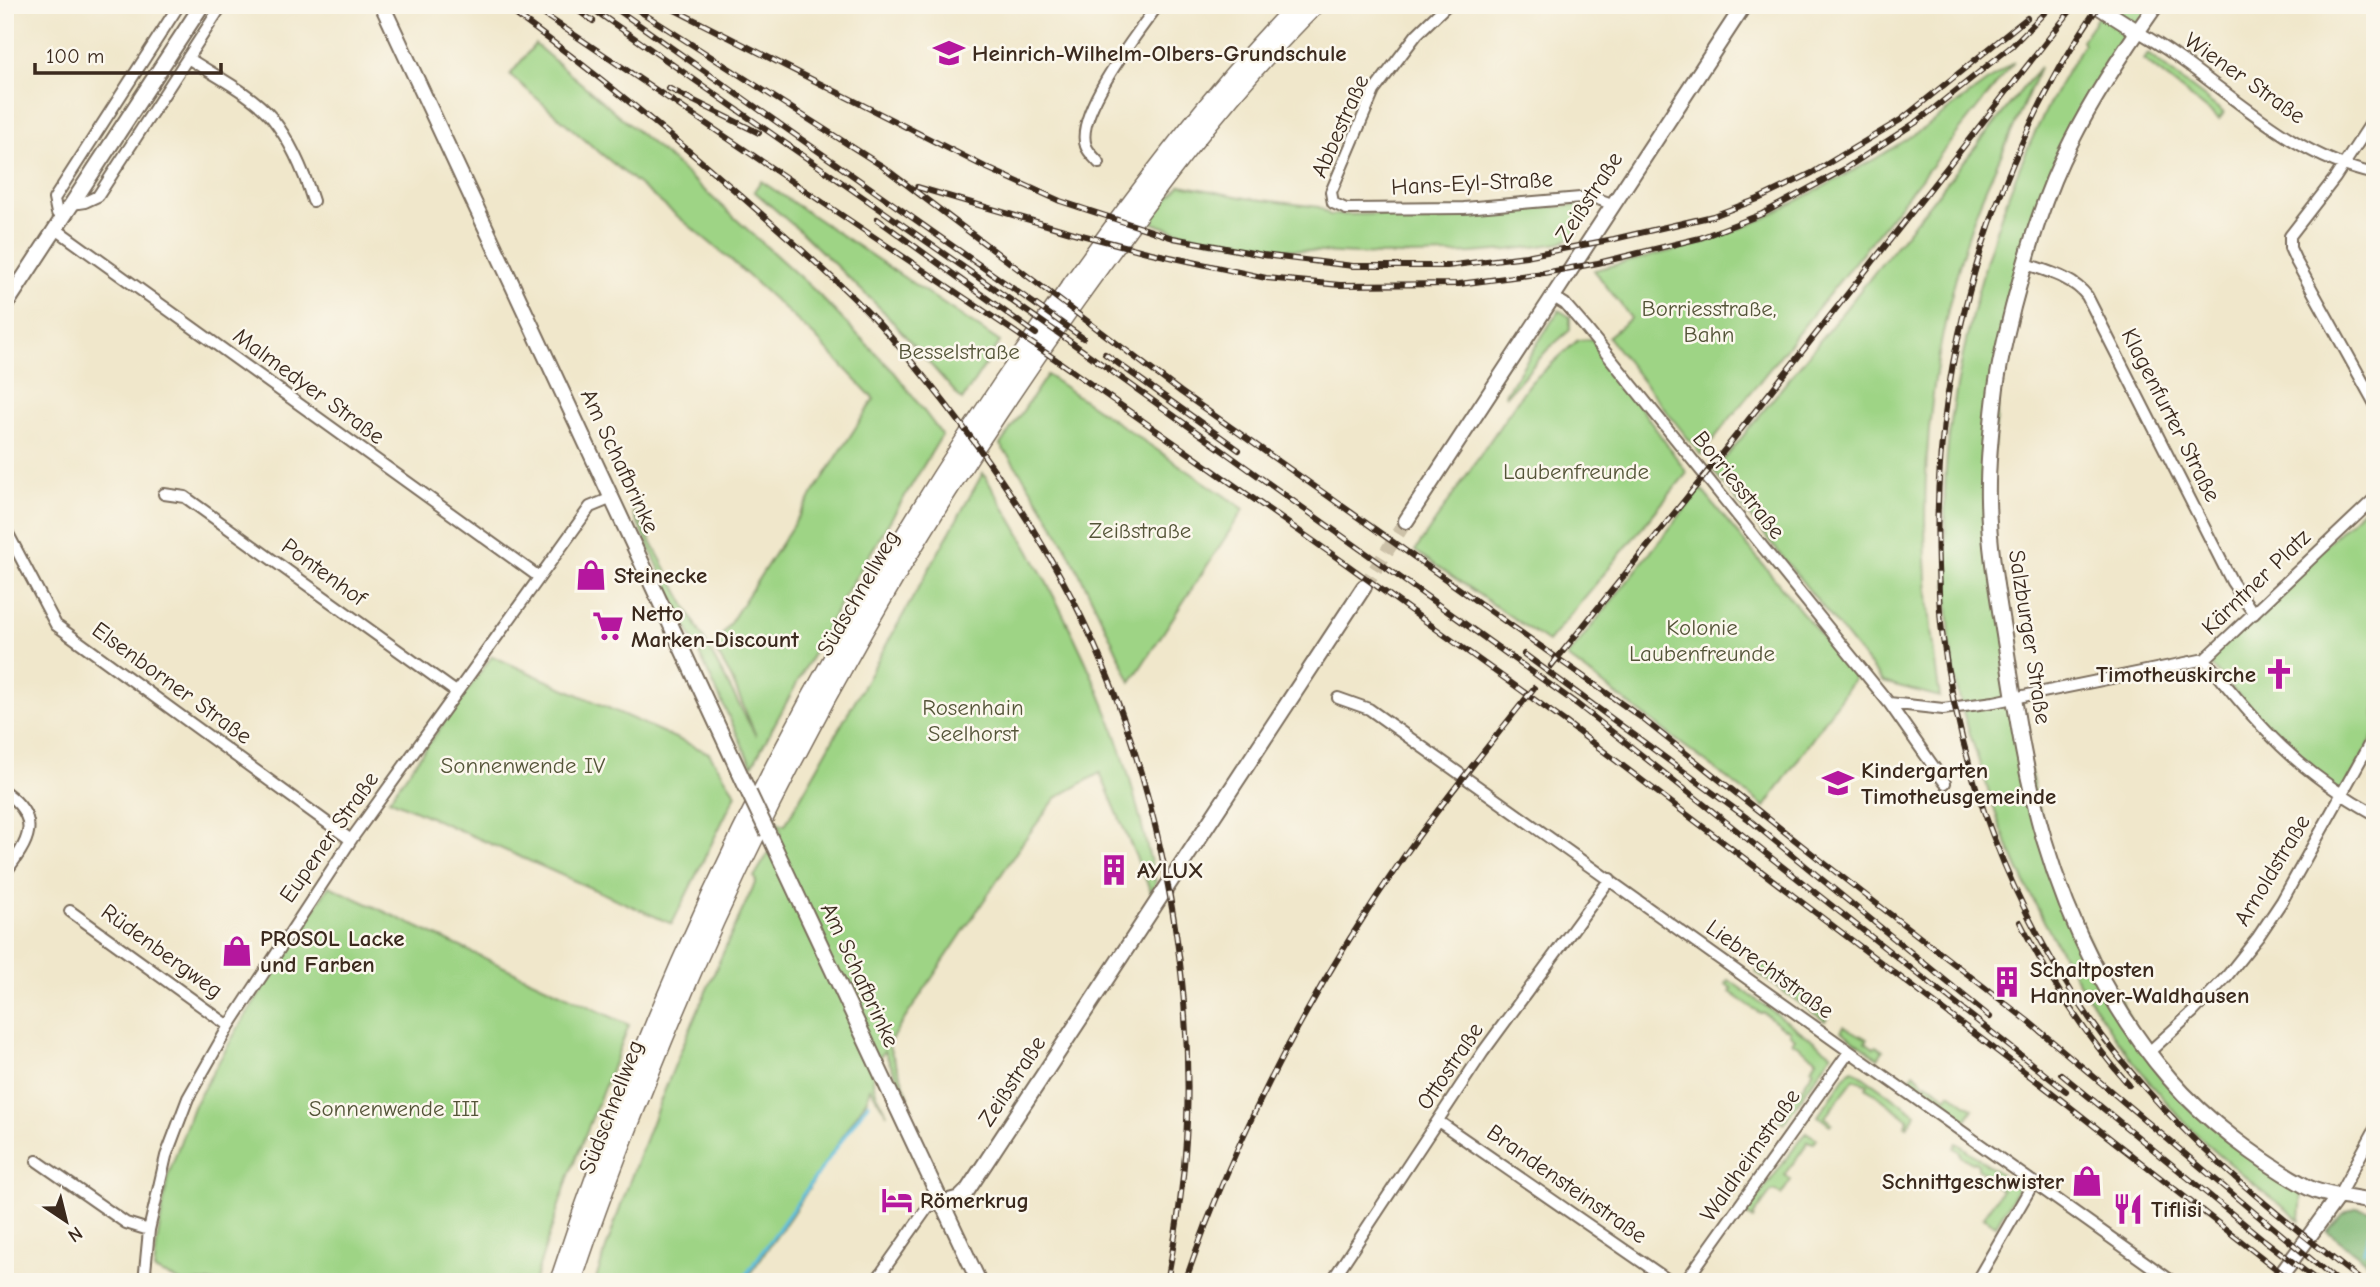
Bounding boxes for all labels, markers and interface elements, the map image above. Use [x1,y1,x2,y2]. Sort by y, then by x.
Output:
street label: Wiener Straße [2179,26,2311,130]
scale bar [35,32,220,76]
school or university icon: Heinrich-Wilhelm-Olbers-Grundschule [932,36,966,70]
place label: Heinrich-Wilhelm-Olbers-Grundschule [972,40,1347,67]
text: 100 m [46,44,104,68]
street label: Abbestraße [1305,70,1375,182]
street label: Zeißstraße [1550,147,1628,247]
street label: Hans-Eyl-Straße [1390,165,1554,201]
park label: Borriesstraße, Bahn [1641,295,1777,348]
street label: Malmedyer Straße [228,322,390,450]
street label: Klagenfurter Straße [2116,324,2226,506]
park label: Besselstraße [898,338,1020,365]
street label: Am Schafbrinke [575,385,665,537]
street label: Borriesstraße [1687,425,1791,545]
park label: Laubenfreunde [1503,458,1649,485]
park label: Zeißstraße [1089,517,1191,544]
street label: Kärntner Platz [2196,523,2316,641]
street label: Südschnellweg [811,525,905,661]
street label: Pontenhof [277,532,373,613]
street label: Salzburger Straße [2003,548,2057,726]
shop icon: Steinecke [574,558,608,592]
place label: Steinecke [614,562,707,589]
place label: Netto Marken-Discount [631,600,799,653]
supermarket icon: Netto Marken-Discount [591,609,625,643]
park label: Kolonie Laubenfreunde [1629,614,1775,667]
street label: Elsenborner Straße [87,616,257,750]
church icon: Timotheuskirche [2262,657,2296,691]
place label: Timotheuskirche [2096,661,2256,688]
park label: Rosenhain Seelhorst [922,694,1024,747]
park label: Sonnenwende IV [441,752,606,779]
place label: Kindergarten Timotheusgemeinde [1861,757,2056,810]
street label: Eupener Straße [274,766,384,908]
school or university icon: Kindergarten Timotheusgemeinde [1821,766,1855,800]
street label: Arnoldstraße [2228,810,2316,930]
building icon: AYLUX [1097,853,1131,887]
place label: AYLUX [1137,857,1204,884]
street label: Rüdenbergweg [96,898,228,1004]
street label: Am Schafbrinke [815,899,905,1051]
street label: Liebrechtstraße [1701,914,1839,1024]
place label: PROSOL Lacke und Farben [260,925,404,978]
shop icon: PROSOL Lacke und Farben [220,934,254,968]
place label: Schaltposten Hannover-Waldhausen [2030,956,2249,1009]
building icon: Schaltposten Hannover-Waldhausen [1990,965,2024,999]
street label: Ottostraße [1411,1017,1489,1115]
street label: Zeißstraße [973,1031,1051,1131]
street label: Südschnellweg [573,1036,649,1178]
street label: Waldheimstraße [1694,1083,1806,1227]
park label: Sonnenwende III [309,1095,479,1122]
street label: Brandensteinstraße [1482,1119,1652,1249]
shop icon: Schnittgeschwister [2070,1164,2104,1198]
place label: Schnittgeschwister [1882,1168,2065,1195]
hotel icon: Römerkrug [880,1183,914,1217]
north arrow [32,1186,102,1256]
place label: Römerkrug [920,1187,1029,1214]
restaurant icon: Tiflisi [2111,1192,2145,1226]
place label: Tiflisi [2151,1196,2202,1223]
text: N [64,1222,87,1247]

